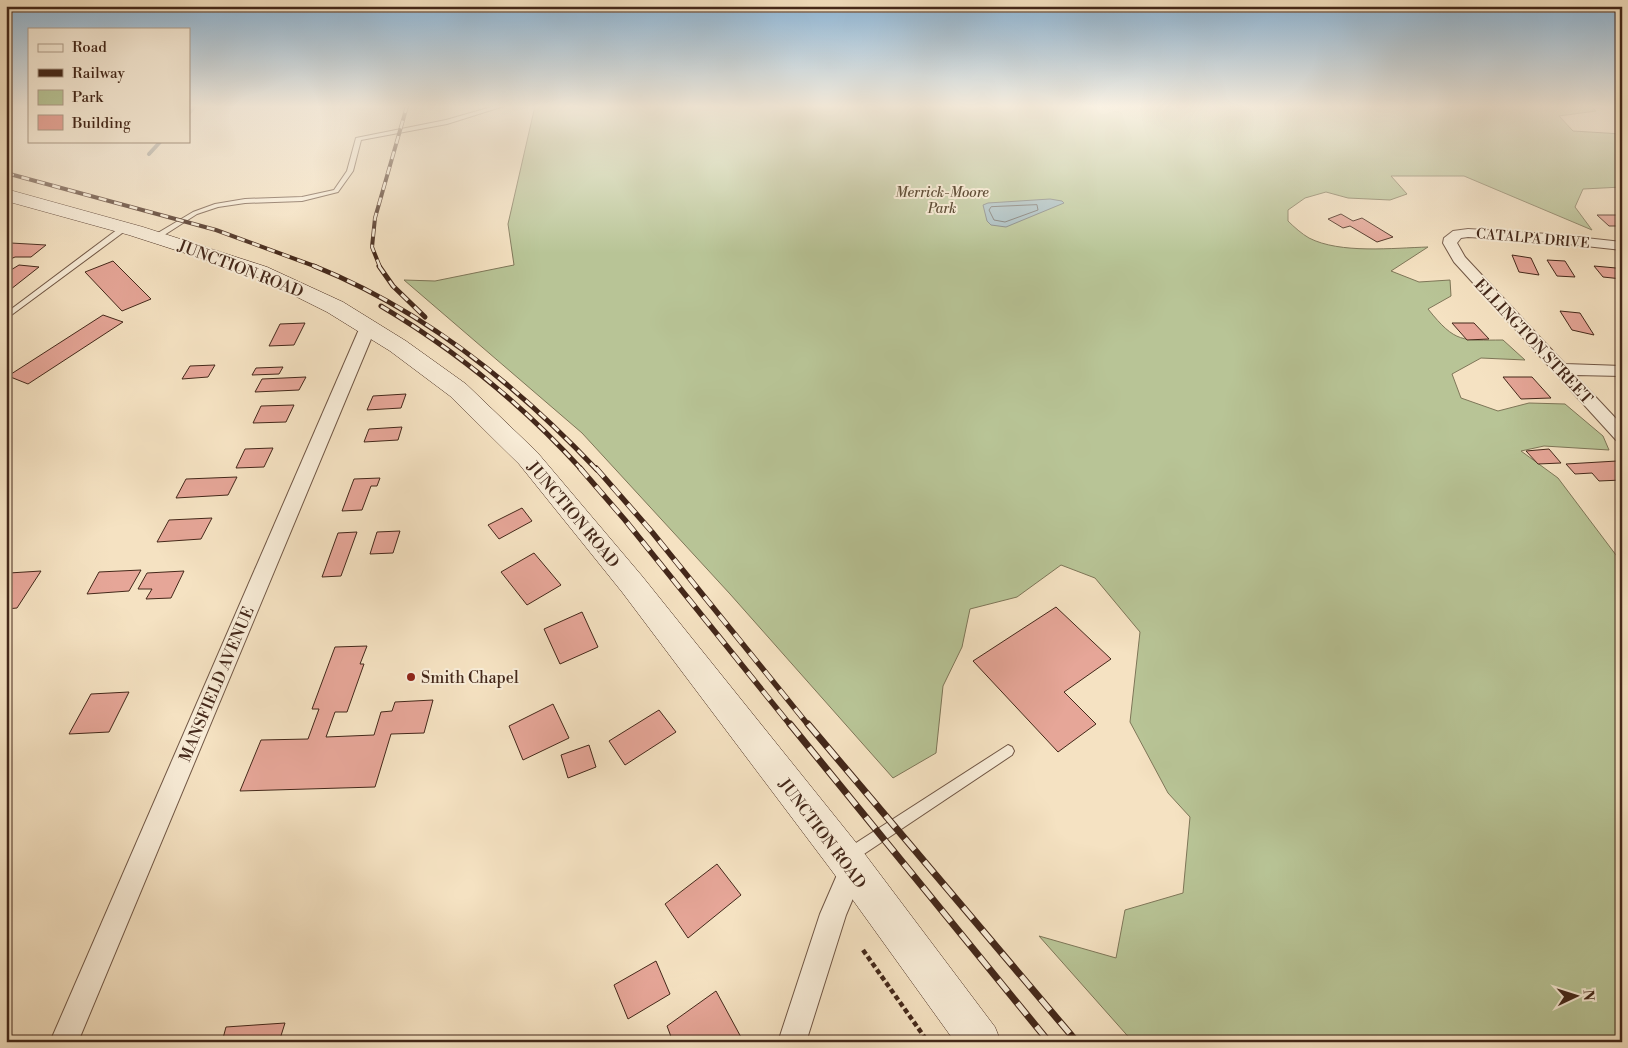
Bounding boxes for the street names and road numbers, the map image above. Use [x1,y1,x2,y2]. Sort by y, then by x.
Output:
street label: CATALPA DRIVE [1475,225,1590,253]
street label: JUNCTION ROAD [174,235,306,302]
street label: ELLINGTON STREET [1470,275,1597,409]
street label: JUNCTION ROAD [522,457,624,572]
street label: MANSFIELD AVENUE [175,604,259,765]
street label: JUNCTION ROAD [774,774,870,893]

